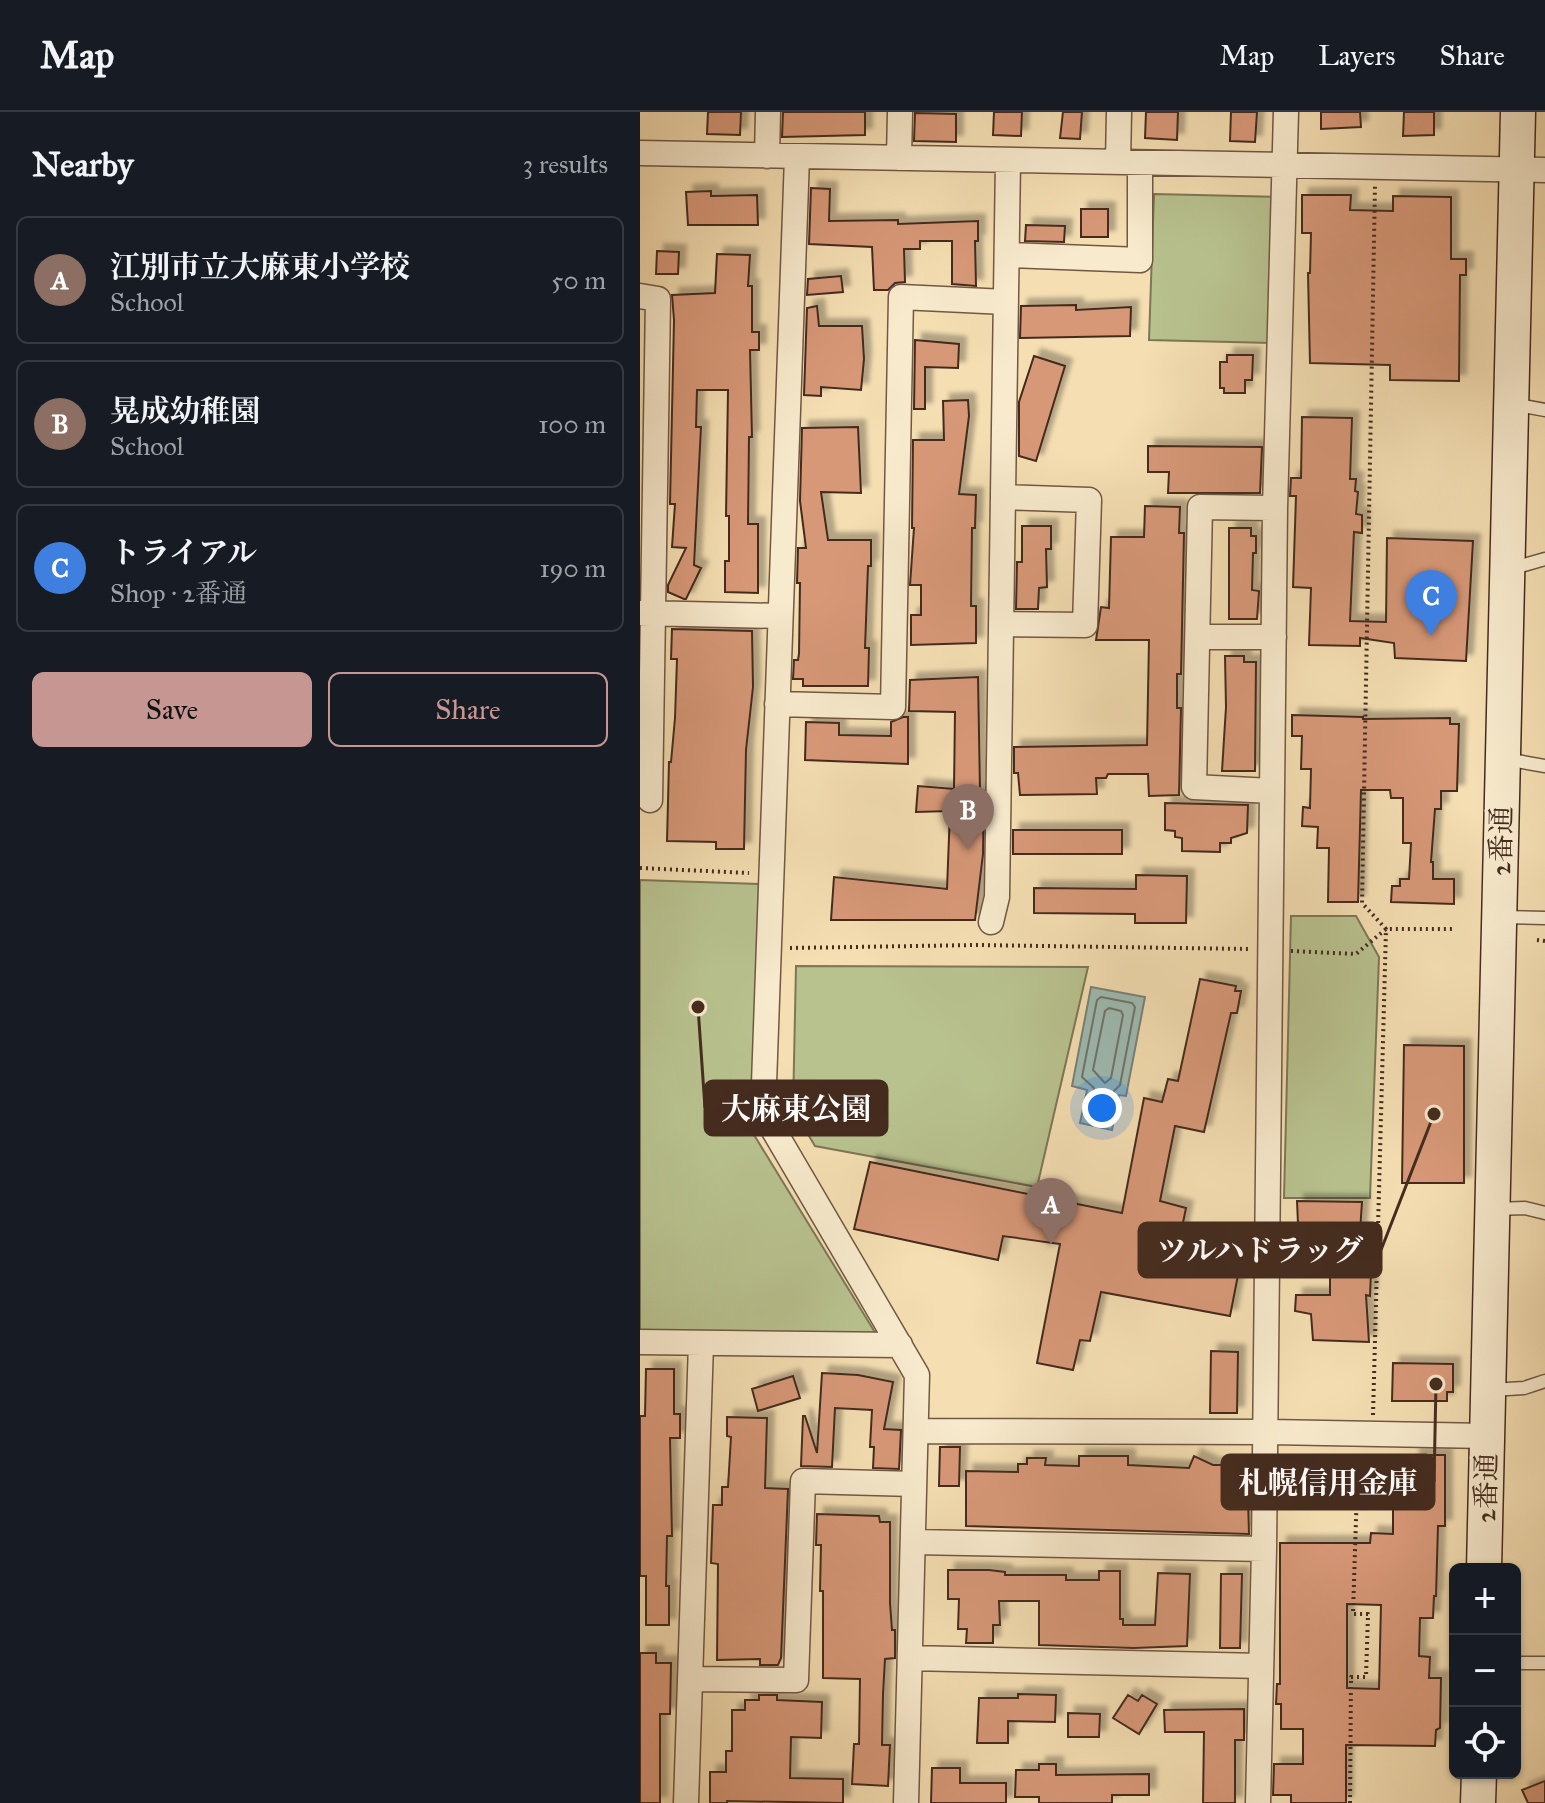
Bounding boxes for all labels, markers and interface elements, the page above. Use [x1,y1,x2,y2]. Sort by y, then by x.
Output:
text: Map [40,32,114,78]
text: Map [1219,38,1274,73]
text: Layers [1318,38,1396,73]
text: Share [1440,38,1505,73]
text: Nearby [32,144,134,185]
text: 3 results [523,148,608,180]
text: 江別市立大麻東小学校 [110,249,410,285]
text: A [51,264,69,296]
text: 50 m [551,264,606,296]
text: School [110,286,184,318]
text: 晃成幼稚園 [110,393,260,429]
text: B [51,408,69,440]
text: 100 m [538,408,606,440]
text: School [110,430,184,462]
text: トライアル [110,535,257,571]
text: C [51,552,69,584]
text: 190 m [539,552,606,584]
pin: C [1405,570,1457,636]
text: Shop · 2番通 [110,577,247,609]
button: Save [32,672,312,747]
button: Share [328,672,608,747]
pin: B [942,784,994,850]
street label: 2番通 [1483,806,1519,876]
callout: 大麻東公園 [705,1081,887,1135]
your location [1082,1088,1122,1128]
text: 大麻東公園 [721,1091,871,1127]
pin: A [1025,1178,1077,1244]
callout: ツルハドラッグ [1139,1223,1381,1277]
text: ツルハドラッグ [1157,1233,1363,1269]
street label: 2番通 [1468,1453,1504,1523]
callout: 札幌信用金庫 [1222,1455,1434,1509]
text: 札幌信用金庫 [1238,1465,1418,1501]
map controls [1449,1563,1521,1779]
button: + [1449,1563,1521,1635]
button: − [1449,1635,1521,1707]
button: locate [1449,1707,1521,1779]

